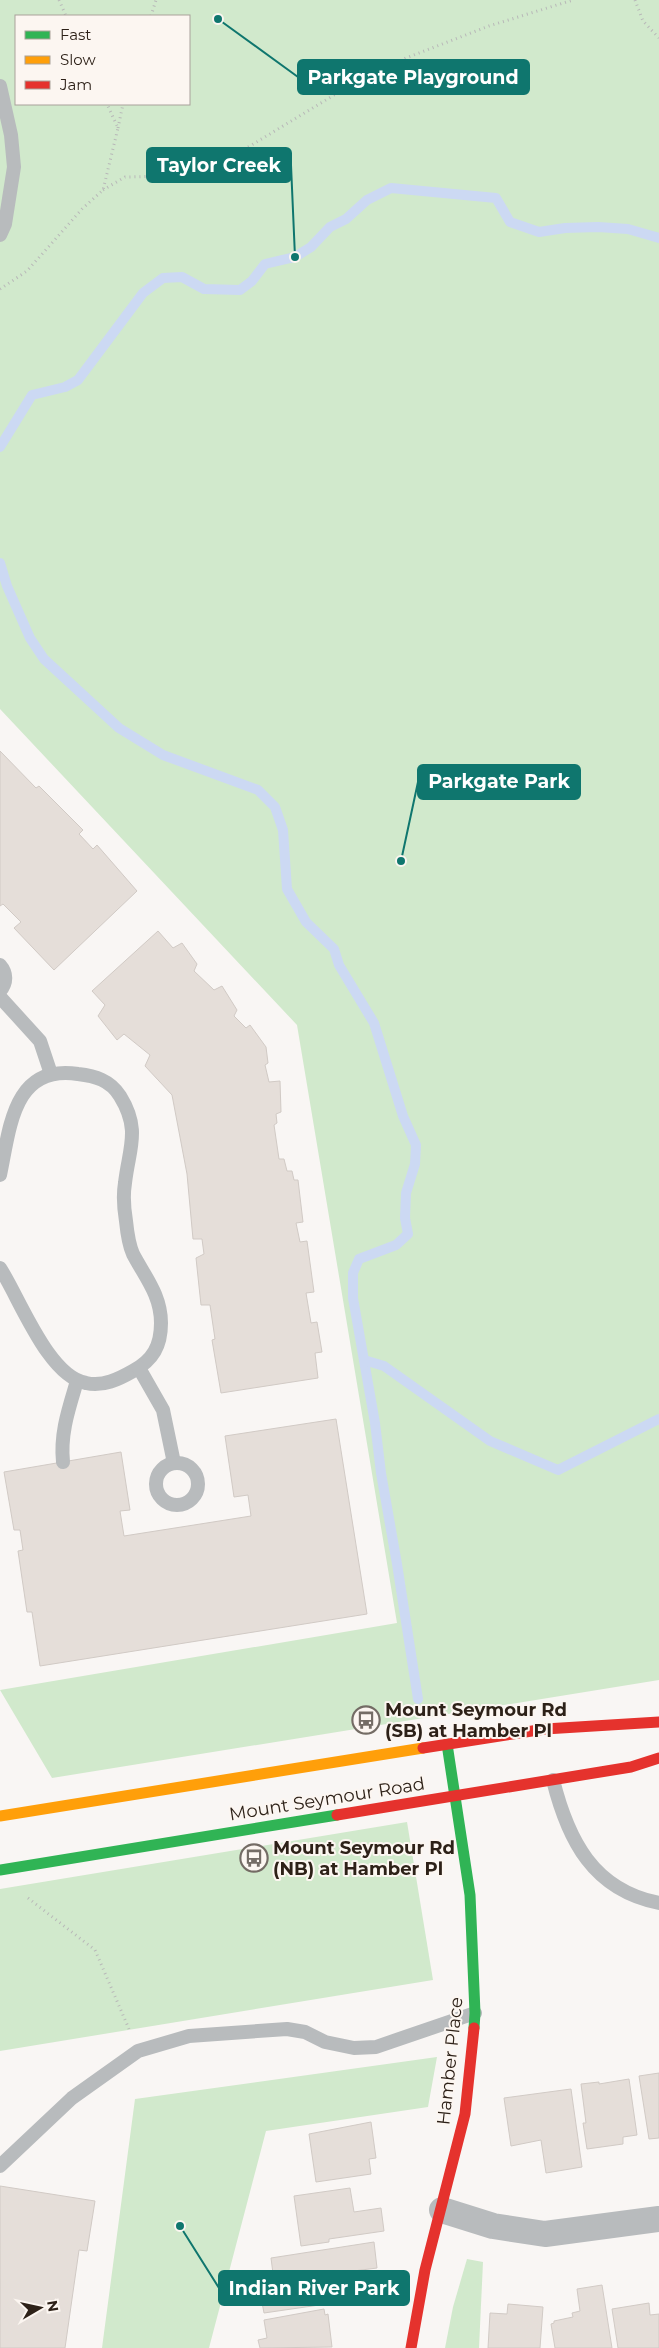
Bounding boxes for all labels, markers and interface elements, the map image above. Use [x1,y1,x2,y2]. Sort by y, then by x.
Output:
legend [15,15,190,105]
text: Fast [60,25,91,44]
text: Slow [60,50,96,69]
callout: Parkgate Playground [298,60,529,94]
text: Parkgate Playground [307,66,519,89]
text: Jam [59,75,92,94]
callout: Taylor Creek [147,148,291,182]
text: Taylor Creek [157,154,282,177]
callout: Parkgate Park [418,765,580,799]
text: Parkgate Park [428,770,570,793]
place label: Mount Seymour Rd (SB) at Hamber Pl [385,1699,567,1742]
bus stop icon: Mount Seymour Rd (SB) at Hamber Pl [351,1705,381,1735]
street label: Mount Seymour Road [228,1773,426,1825]
place label: Mount Seymour Rd (NB) at Hamber Pl [273,1837,455,1880]
bus stop icon: Mount Seymour Rd (NB) at Hamber Pl [239,1843,269,1873]
street label: Hamber Place [432,1996,468,2126]
callout: Indian River Park [219,2271,409,2305]
text: Indian River Park [229,2277,400,2300]
north arrow [15,2283,65,2333]
text: N [43,2299,63,2313]

